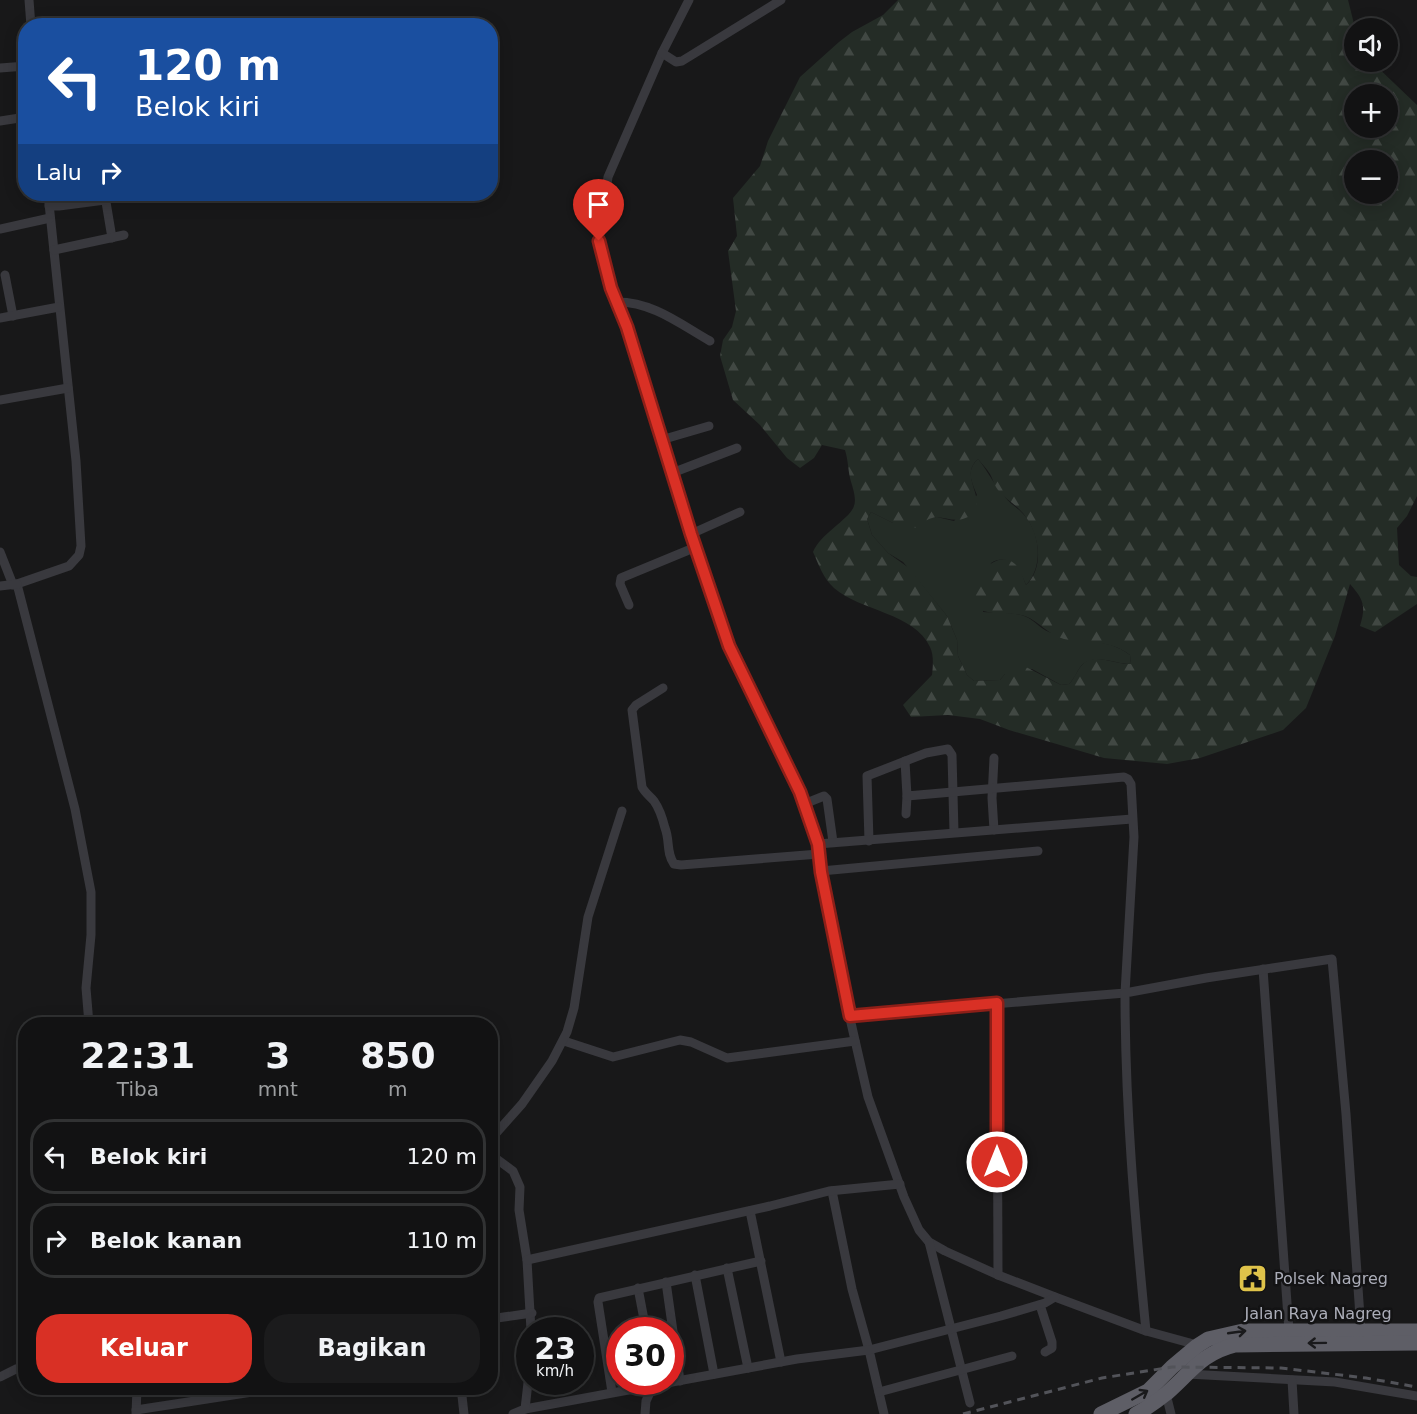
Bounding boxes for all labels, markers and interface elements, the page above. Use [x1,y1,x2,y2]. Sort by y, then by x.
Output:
map controls [1344,18,1398,204]
button: sound [1344,18,1398,72]
text: 120 m [135,41,281,90]
icon: left [36,42,114,120]
button: + [1344,84,1398,138]
text: Belok kiri [135,91,260,122]
button: − [1344,150,1398,204]
icon: right [94,156,127,189]
text: Lalu [36,160,82,185]
pin [573,179,624,241]
icon: arrive [582,188,615,221]
text: 22:31 [81,1035,195,1076]
text: 3 [265,1035,290,1076]
text: 850 [360,1035,435,1076]
text: Tiba [117,1077,159,1101]
text: mnt [258,1077,298,1101]
text: m [388,1077,408,1101]
position arrow [965,1130,1029,1194]
icon: left [39,1140,72,1173]
text: Belok kiri [90,1144,207,1169]
text: 120 m [407,1144,477,1169]
icon: right [39,1224,72,1257]
text: Belok kanan [90,1228,242,1253]
text: 110 m [407,1228,477,1253]
public building icon: Polsek Nagreg [1237,1262,1269,1294]
place label: Polsek Nagreg [1274,1269,1388,1288]
street label: Jalan Raya Nagreg [1243,1304,1392,1323]
button: Keluar [36,1314,252,1383]
button: Bagikan [264,1314,480,1383]
speed limit sign: 30 [606,1317,684,1395]
one-way arrow [1227,1327,1247,1338]
text: 23 [534,1331,576,1366]
one-way arrow [1307,1338,1327,1349]
text: km/h [536,1362,574,1380]
one-way arrow [1131,1389,1148,1401]

